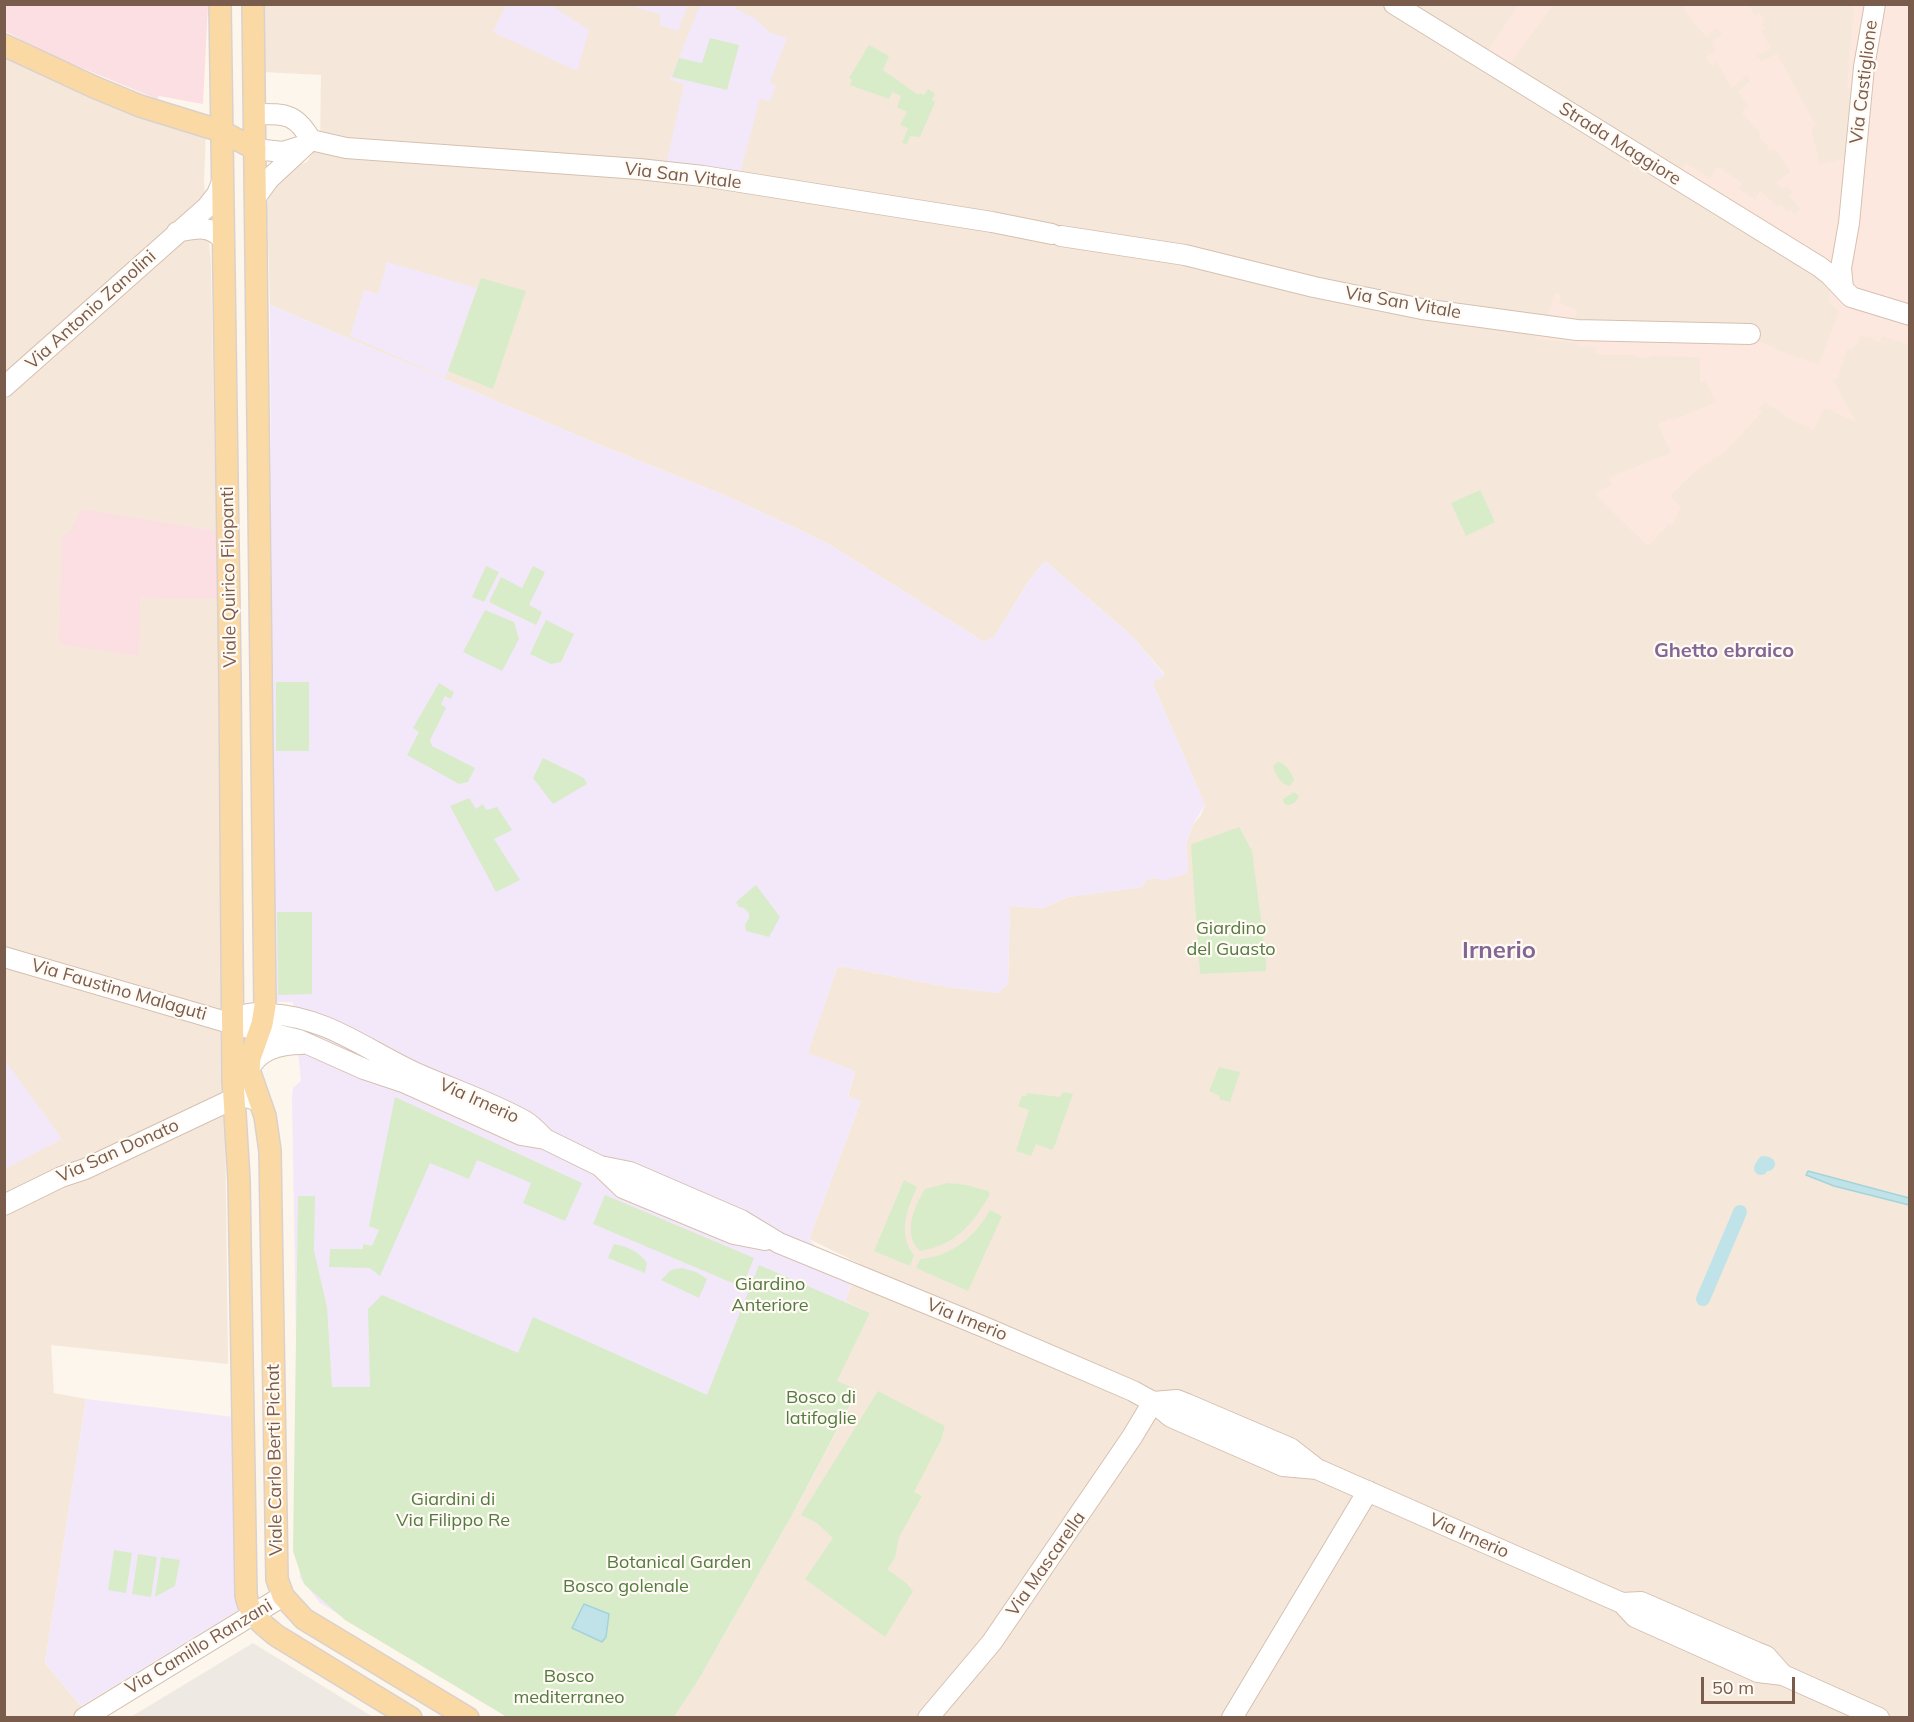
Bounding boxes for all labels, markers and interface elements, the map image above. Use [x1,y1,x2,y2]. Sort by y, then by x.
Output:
street label: Via Castiglione [1846,19,1882,145]
street label: Strada Maggiore [1555,98,1685,190]
street label: Via San Vitale [623,158,743,194]
street label: Via Antonio Zanolini [21,246,161,374]
street label: Via San Vitale [1343,282,1463,324]
street label: Viale Quirico Filopanti [217,486,241,668]
district label: Ghetto ebraico [1654,639,1794,663]
park label: Giardino del Guasto [1186,918,1276,960]
district label: Irnerio [1462,937,1536,965]
street label: Via Faustino Malaguti [29,955,209,1025]
street label: Via Irnerio [436,1074,522,1128]
street label: Via San Donato [54,1114,182,1188]
park label: Giardino Anteriore [731,1274,809,1316]
street label: Via Irnerio [924,1294,1010,1346]
street label: Viale Carlo Berti Pichat [263,1364,287,1556]
park label: Bosco di latifoglie [786,1387,856,1430]
park label: Giardini di Via Filippo Re [396,1489,510,1532]
street label: Via Mascarella [1002,1508,1090,1620]
street label: Via Irnerio [1426,1509,1512,1563]
park label: Botanical Garden [607,1552,751,1574]
park label: Bosco golenale [563,1576,689,1598]
street label: Via Camillo Ranzani [122,1595,276,1699]
scale bar [1704,1665,1798,1703]
park label: Bosco mediterraneo [513,1666,625,1708]
text: 50 m [1712,1676,1754,1699]

